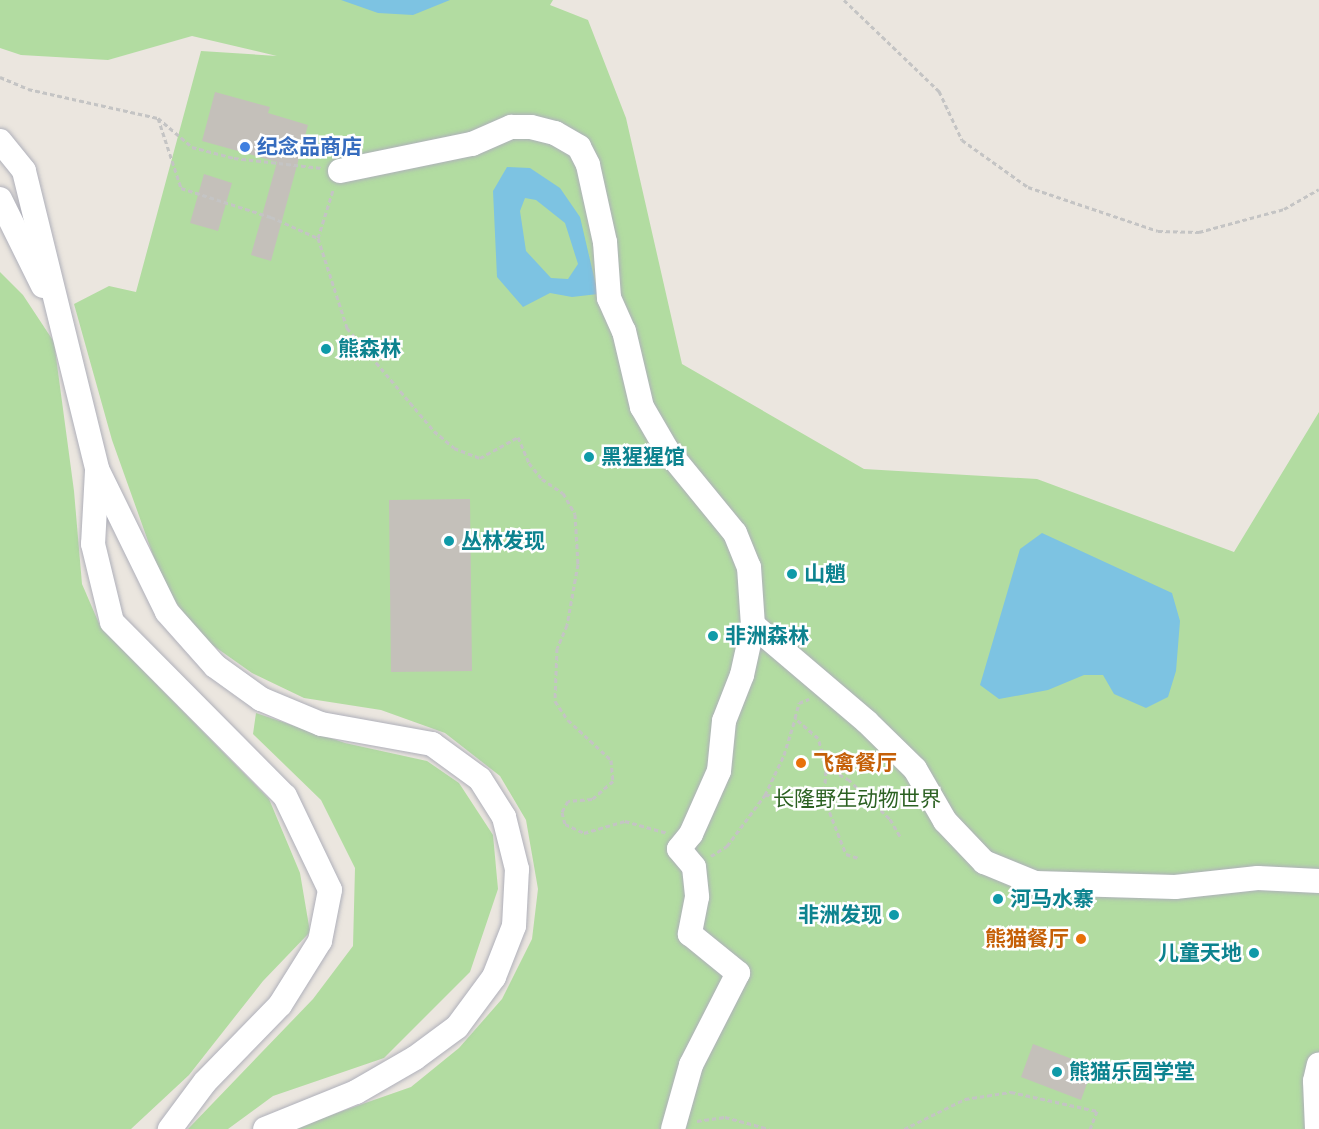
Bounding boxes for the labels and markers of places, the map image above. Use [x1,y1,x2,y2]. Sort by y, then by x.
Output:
place label: 纪念品商店 [257,134,362,160]
marker: 纪念品商店 [238,140,252,154]
place label: 熊森林 [338,336,401,362]
marker: 熊森林 [319,342,333,356]
place label: 黑猩猩馆 [601,444,685,470]
marker: 黑猩猩馆 [582,450,596,464]
place label: 丛林发现 [461,528,545,554]
marker: 丛林发现 [442,534,456,548]
place label: 山魈 [804,561,846,587]
marker: 山魈 [785,567,799,581]
place label: 非洲森林 [725,623,809,649]
marker: 非洲森林 [706,629,720,643]
place label: 飞禽餐厅 [813,750,897,776]
marker: 飞禽餐厅 [794,756,808,770]
place label: 河马水寨 [1010,886,1094,912]
marker: 河马水寨 [991,892,1005,906]
place label: 非洲发现 [798,902,882,928]
marker: 非洲发现 [887,908,901,922]
place label: 熊猫餐厅 [985,926,1069,952]
marker: 熊猫餐厅 [1074,932,1088,946]
place label: 儿童天地 [1158,940,1242,966]
marker: 儿童天地 [1247,946,1261,960]
place label: 熊猫乐园学堂 [1069,1059,1195,1085]
marker: 熊猫乐园学堂 [1050,1065,1064,1079]

